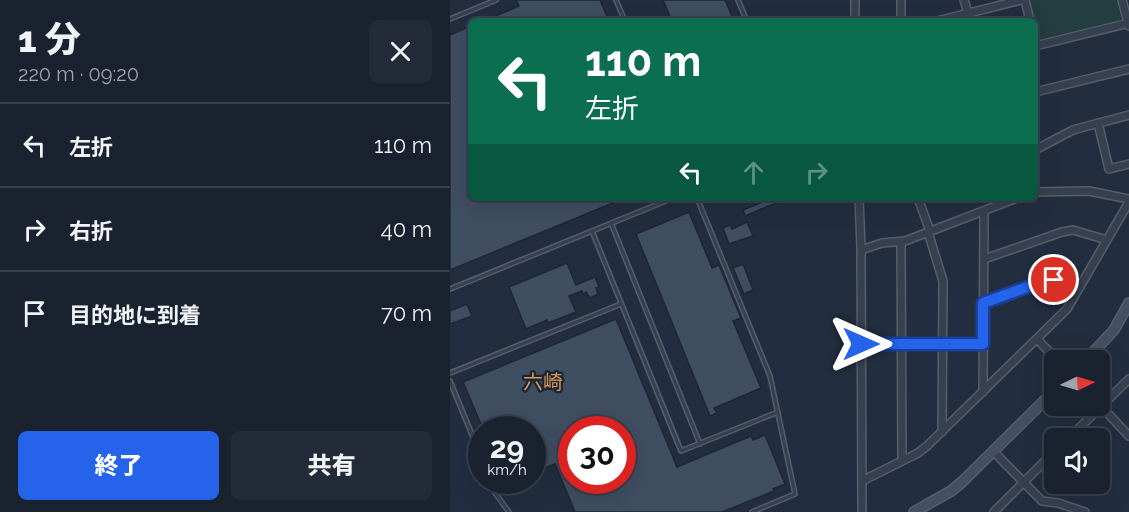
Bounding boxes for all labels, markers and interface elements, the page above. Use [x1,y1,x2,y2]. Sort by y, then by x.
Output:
text: 1 分 [18,18,81,60]
button: close [369,20,432,83]
text: 110 m [585,37,701,86]
icon: left [486,42,564,120]
text: 220 m · 09:20 [18,62,139,86]
text: 左折 [585,93,639,124]
icon: left [18,129,51,162]
text: 110 m [374,132,432,158]
text: 左折 [69,134,113,160]
icon: left [674,156,707,189]
icon: ahead [737,156,770,189]
icon: right [800,156,833,189]
icon: right [18,213,51,246]
text: 40 m [381,216,432,242]
text: 右折 [69,218,113,244]
pin [1028,254,1079,305]
icon: arrive [1037,263,1070,296]
icon: arrive [18,297,51,330]
text: 70 m [381,300,432,326]
text: 目的地に到着 [69,302,201,328]
position arrow [829,312,893,376]
north arrow [1044,350,1110,416]
map controls [1044,350,1110,494]
district label: 六崎 [523,370,563,394]
speed limit sign: 30 [558,416,636,494]
button: sound [1044,428,1110,494]
text: 29 [490,430,524,465]
button: 終了 [18,431,219,500]
button: 共有 [231,431,432,500]
text: km/h [487,461,527,479]

